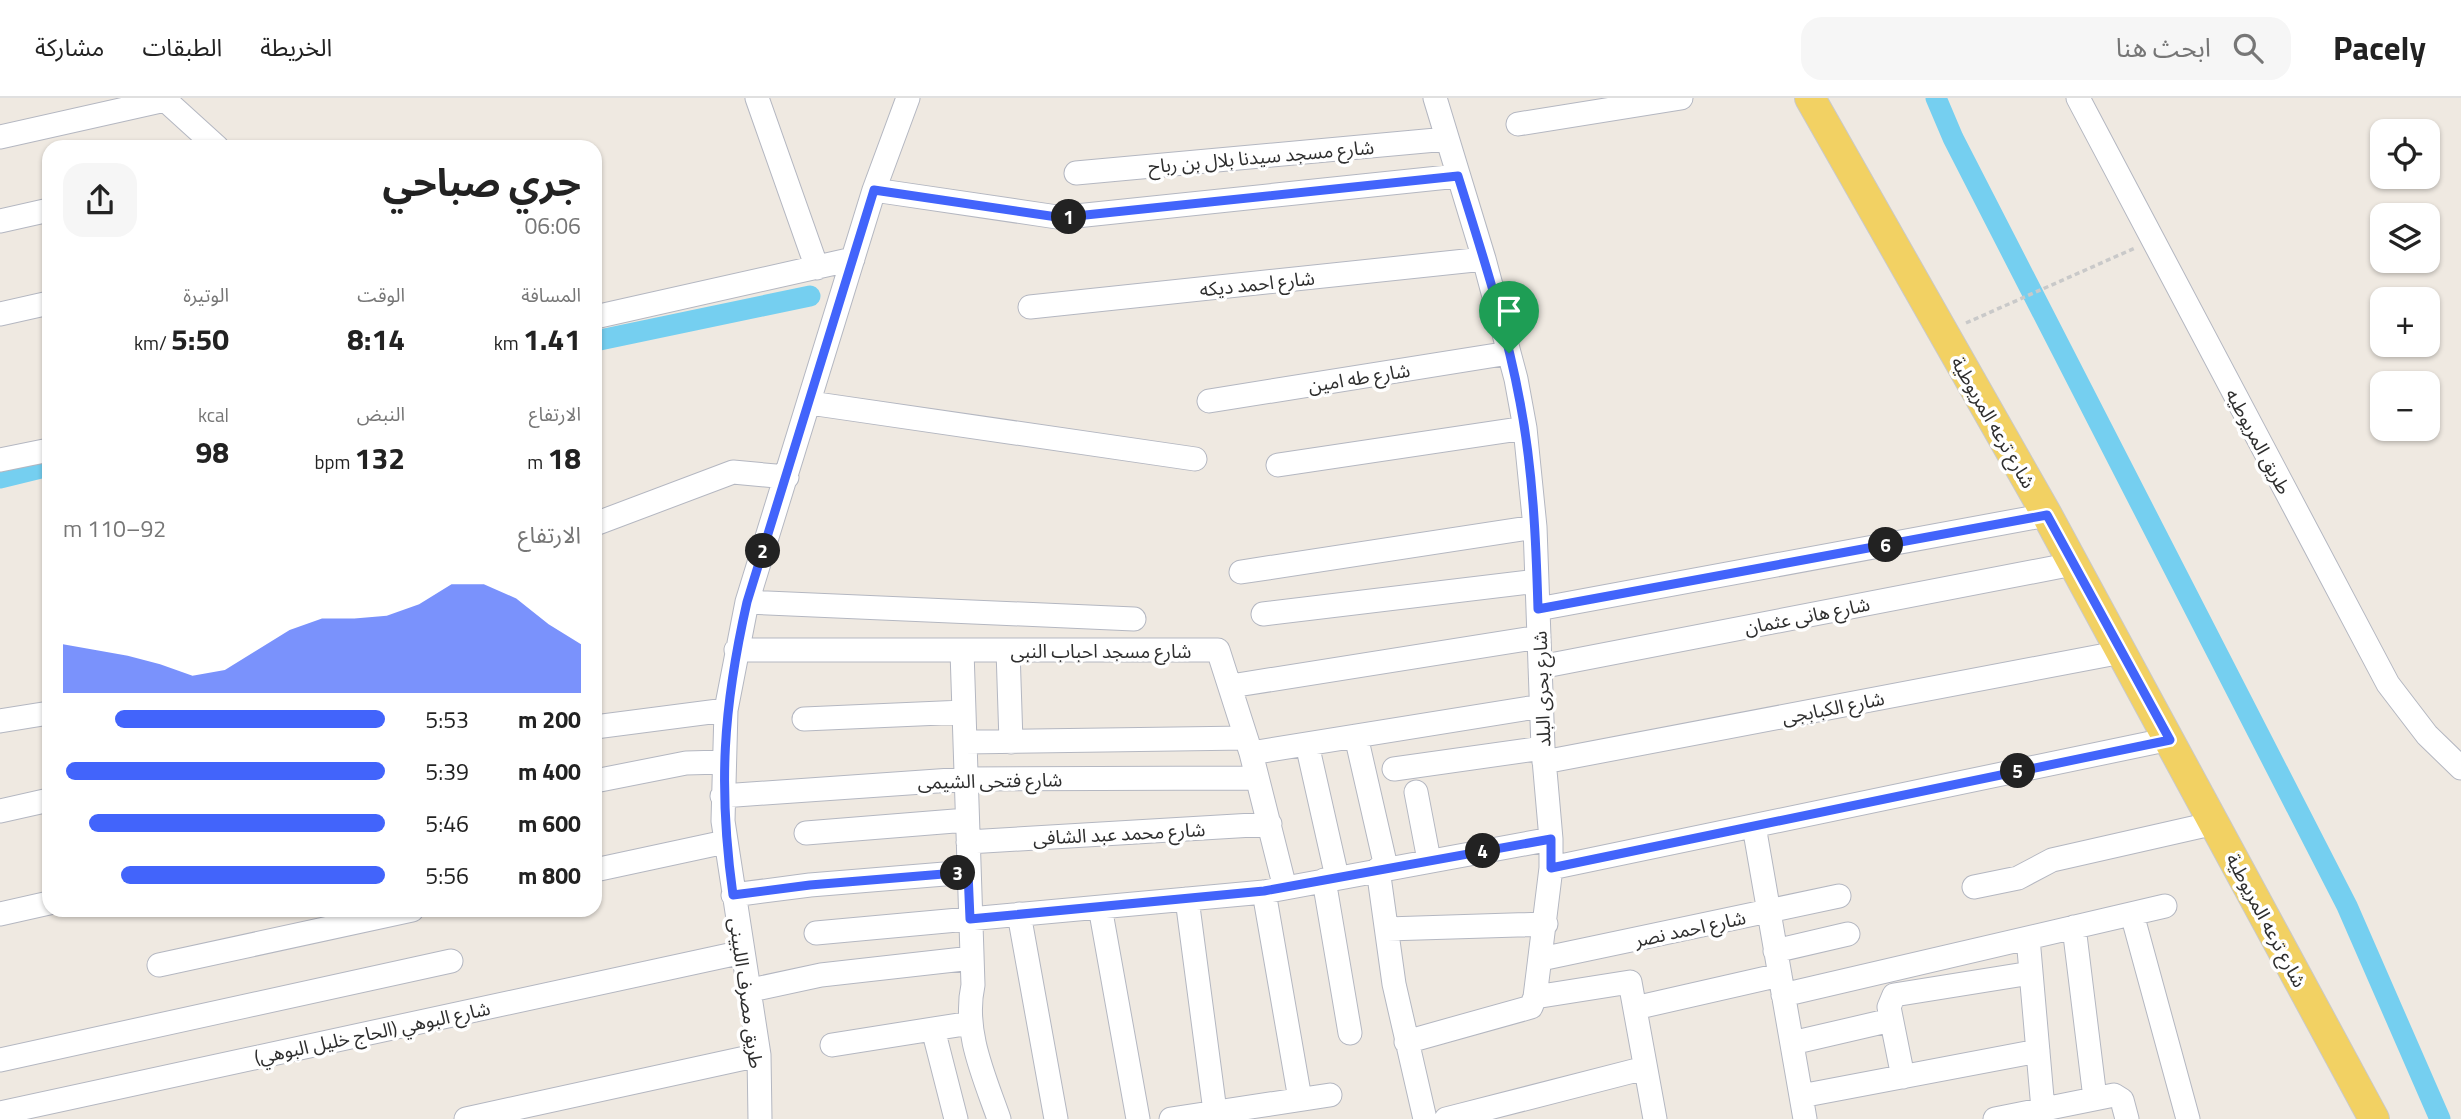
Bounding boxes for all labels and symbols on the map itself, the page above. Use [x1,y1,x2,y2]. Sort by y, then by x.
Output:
street label: شارع مسجد سيدنا بلال بن رباح [1147,132,1375,180]
pin: 1 [1052,200,1086,234]
street label: شارع احمد ديكه [1198,263,1316,303]
pin [1479,281,1539,353]
street label: شارع ترعه المريوطية [1944,351,2044,493]
street label: شارع طه امين [1306,355,1412,399]
street label: طريق المريوطيه [2219,383,2299,499]
pin: 6 [1868,528,1904,562]
pin: 2 [746,533,780,568]
street label: شارع هانى عثمان [1742,589,1872,641]
street label: شارع بحرى البلد [1524,630,1558,748]
street label: شارع مسجد احباب النبى [1010,636,1192,665]
street label: شارع الكبابجى [1779,683,1887,731]
pin: 5 [2000,754,2036,788]
street label: شارع فتحى الشيمى [917,764,1063,796]
street label: شارع محمد عبد الشافى [1032,814,1206,852]
pin: 4 [1466,834,1500,868]
street label: شارع ترعه المريوطية [2219,848,2315,992]
pin: 3 [940,856,976,890]
street label: شارع احمد نصر [1631,902,1748,954]
street label: طريق مصرف اللبينى [722,916,772,1070]
street label: شارع البوهي (الحاج خليل البوهي) [251,993,493,1073]

